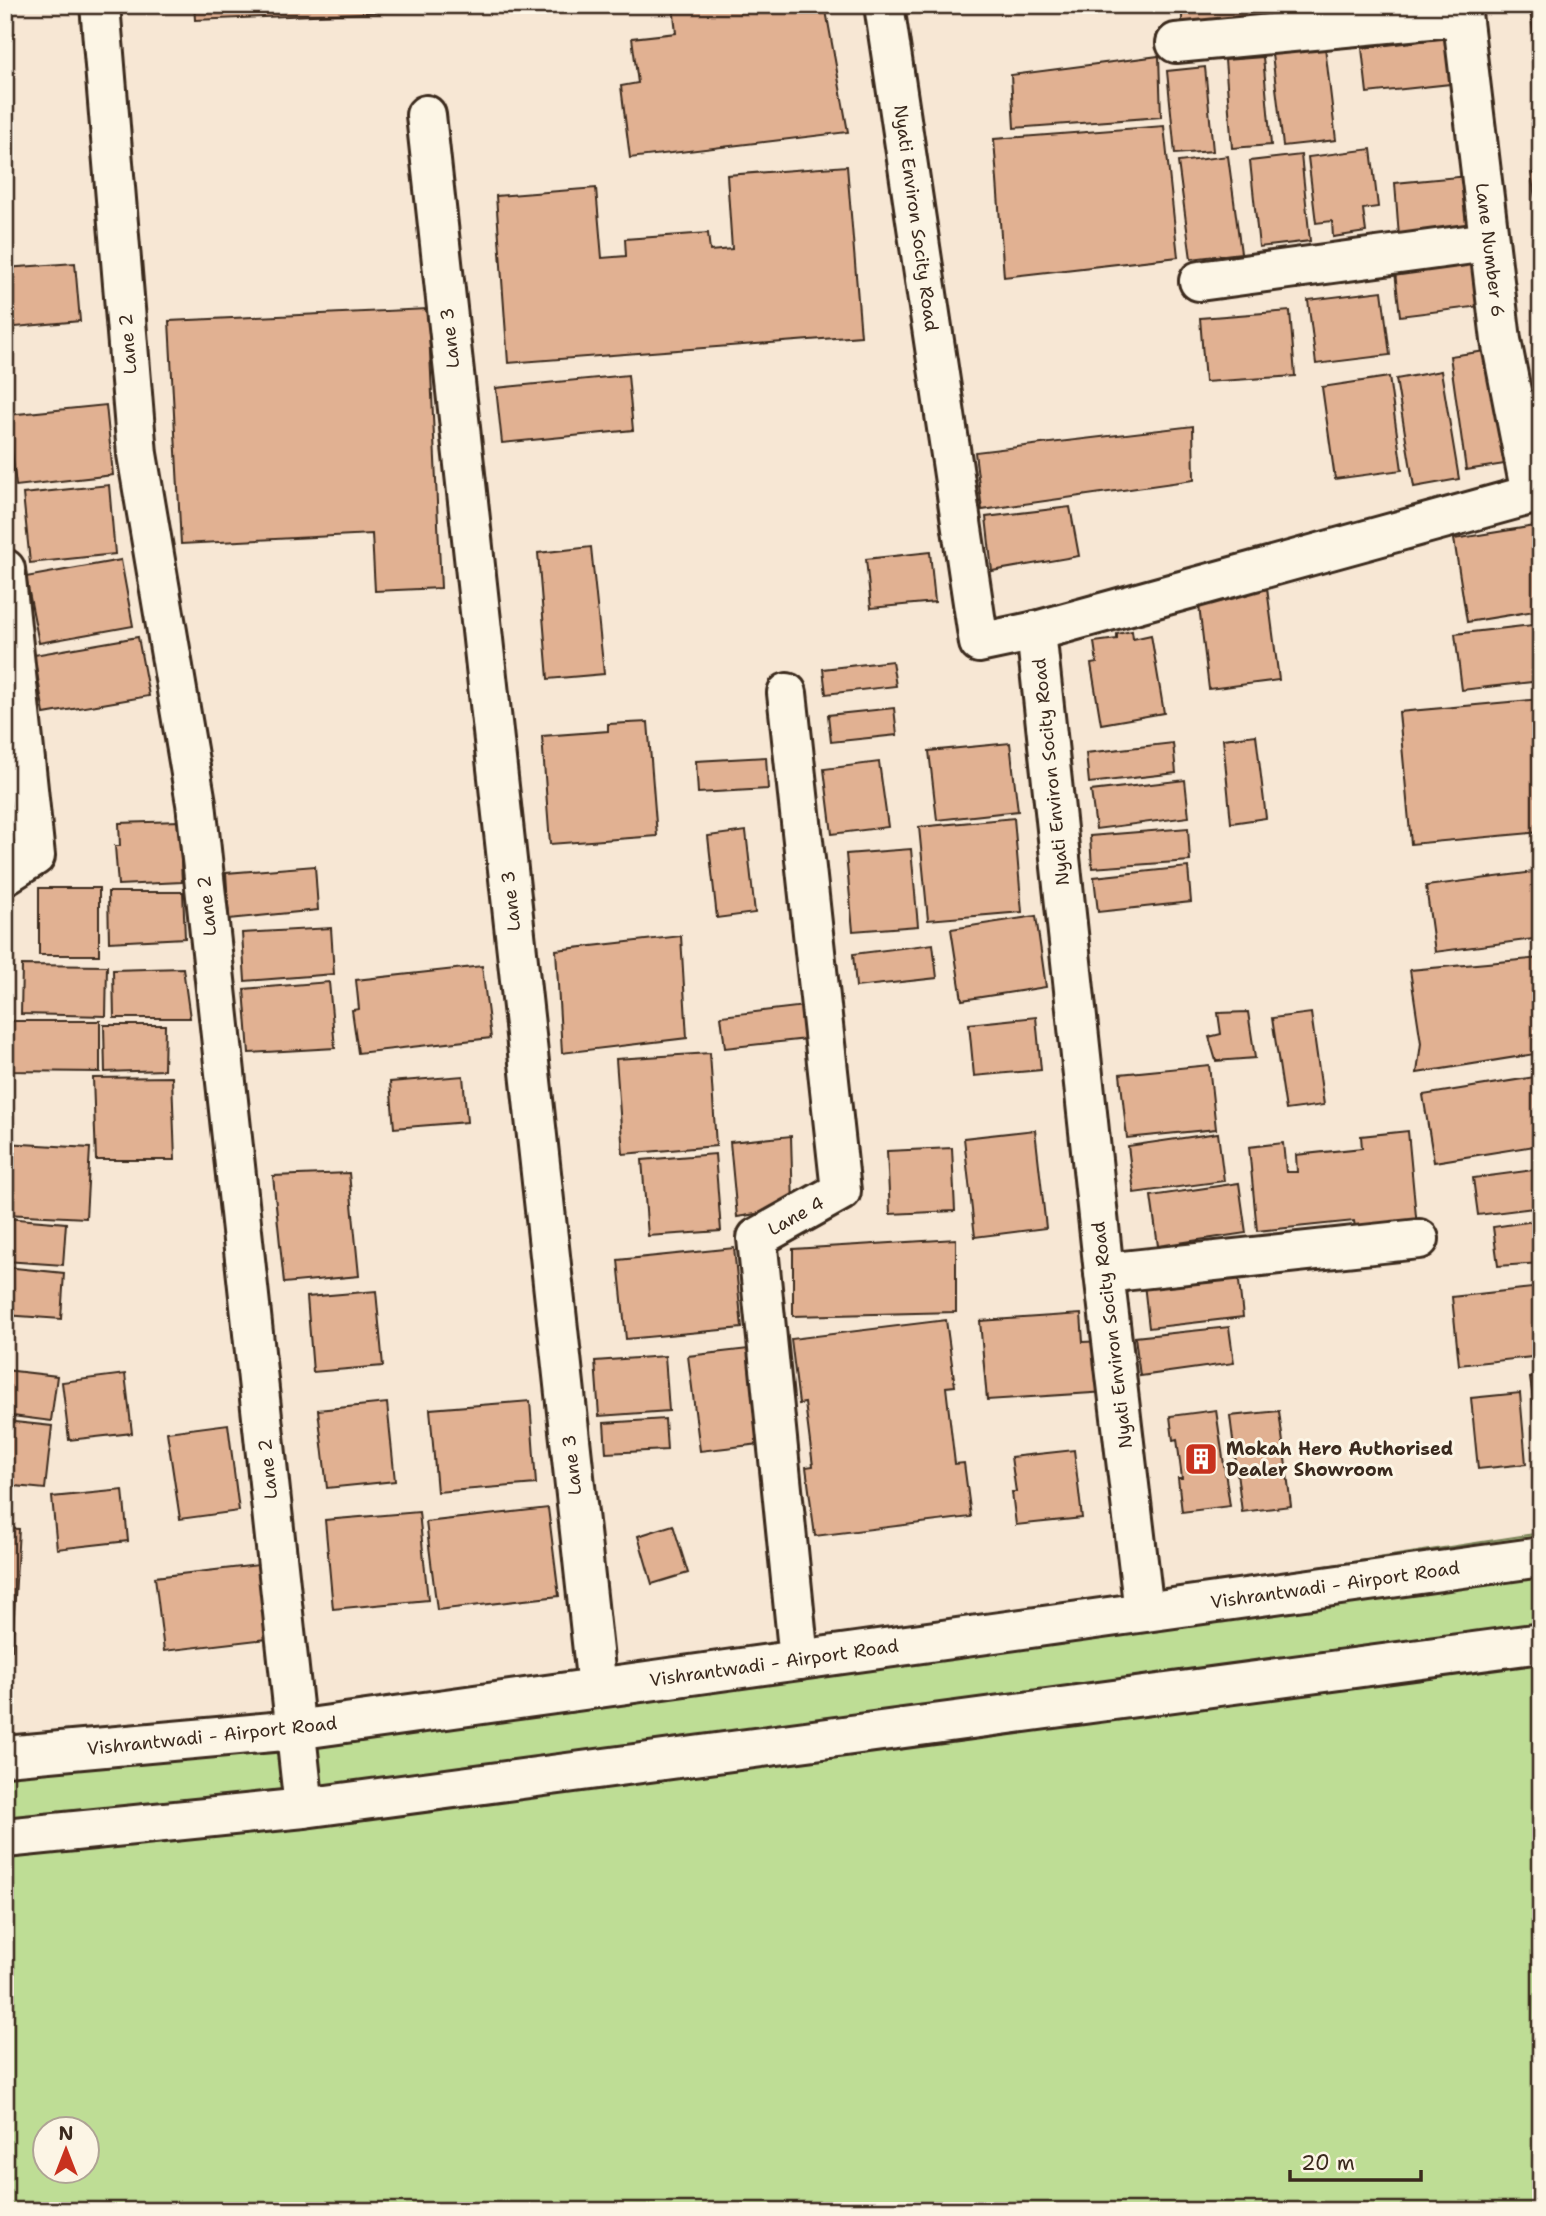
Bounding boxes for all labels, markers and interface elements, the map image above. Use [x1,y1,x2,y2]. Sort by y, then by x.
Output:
street label: Nyati Environ Socity Road [888,103,944,333]
street label: Lane Number 6 [1470,181,1510,319]
street label: Lane 3 [435,307,465,369]
street label: Lane 2 [113,313,143,375]
street label: Nyati Environ Socity Road [1027,657,1075,887]
street label: Lane 3 [496,870,526,932]
street label: Lane 2 [192,875,222,937]
street label: Lane 4 [764,1191,828,1241]
street label: Nyati Environ Socity Road [1086,1220,1138,1450]
street label: Lane 3 [557,1434,587,1496]
place label: Mokah Hero Authorised Dealer Showroom [1226,1437,1453,1482]
street label: Lane 2 [253,1438,283,1500]
building icon: Mokah Hero Authorised Dealer Showroom [1182,1440,1220,1478]
street label: Vishrantwadi - Airport Road [1209,1556,1461,1614]
street label: Vishrantwadi - Airport Road [648,1634,900,1692]
street label: Vishrantwadi - Airport Road [86,1711,338,1761]
north arrow [32,2114,102,2184]
text: N [58,2121,74,2146]
scale bar [1290,2139,1422,2183]
text: 20 m [1301,2149,1355,2177]

